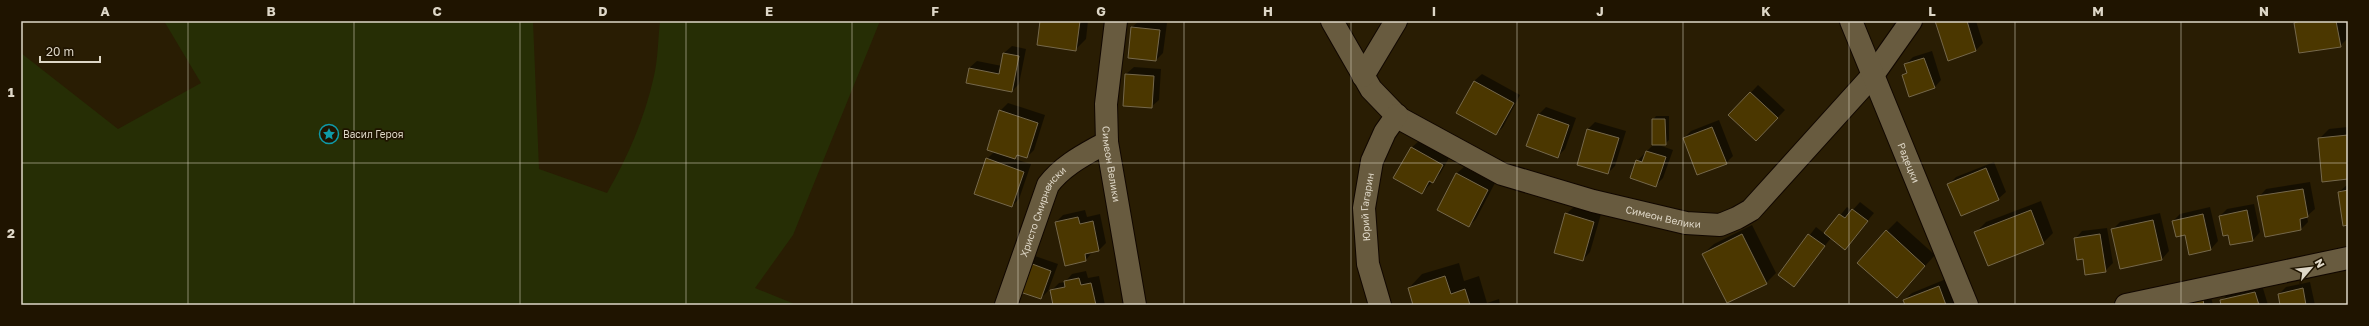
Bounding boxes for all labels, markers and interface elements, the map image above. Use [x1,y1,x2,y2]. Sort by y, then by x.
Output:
text: A [100,3,110,19]
text: B [266,3,276,19]
text: C [432,3,442,19]
text: D [598,3,608,19]
text: E [765,3,773,19]
text: F [931,3,939,19]
text: G [1096,3,1106,19]
text: H [1263,3,1273,19]
text: I [1432,3,1436,19]
text: J [1596,3,1604,19]
text: K [1761,3,1771,19]
text: L [1928,3,1936,19]
text: M [2092,3,2104,19]
text: N [2259,3,2269,19]
scale bar [40,38,100,64]
text: 20 m [46,44,74,59]
text: 1 [8,84,15,100]
place icon: Васил Героя [318,123,340,145]
street label: Симеон Велики [1101,126,1123,203]
place label: Васил Героя [343,128,403,140]
street label: Радецки [1895,141,1922,184]
street label: Христо Смирненски [1017,164,1068,258]
street label: Юрий Гагарин [1358,172,1376,242]
street label: Симеон Велики [1624,203,1701,230]
text: 2 [7,225,15,241]
north arrow [2291,248,2331,288]
text: N [2313,256,2328,270]

